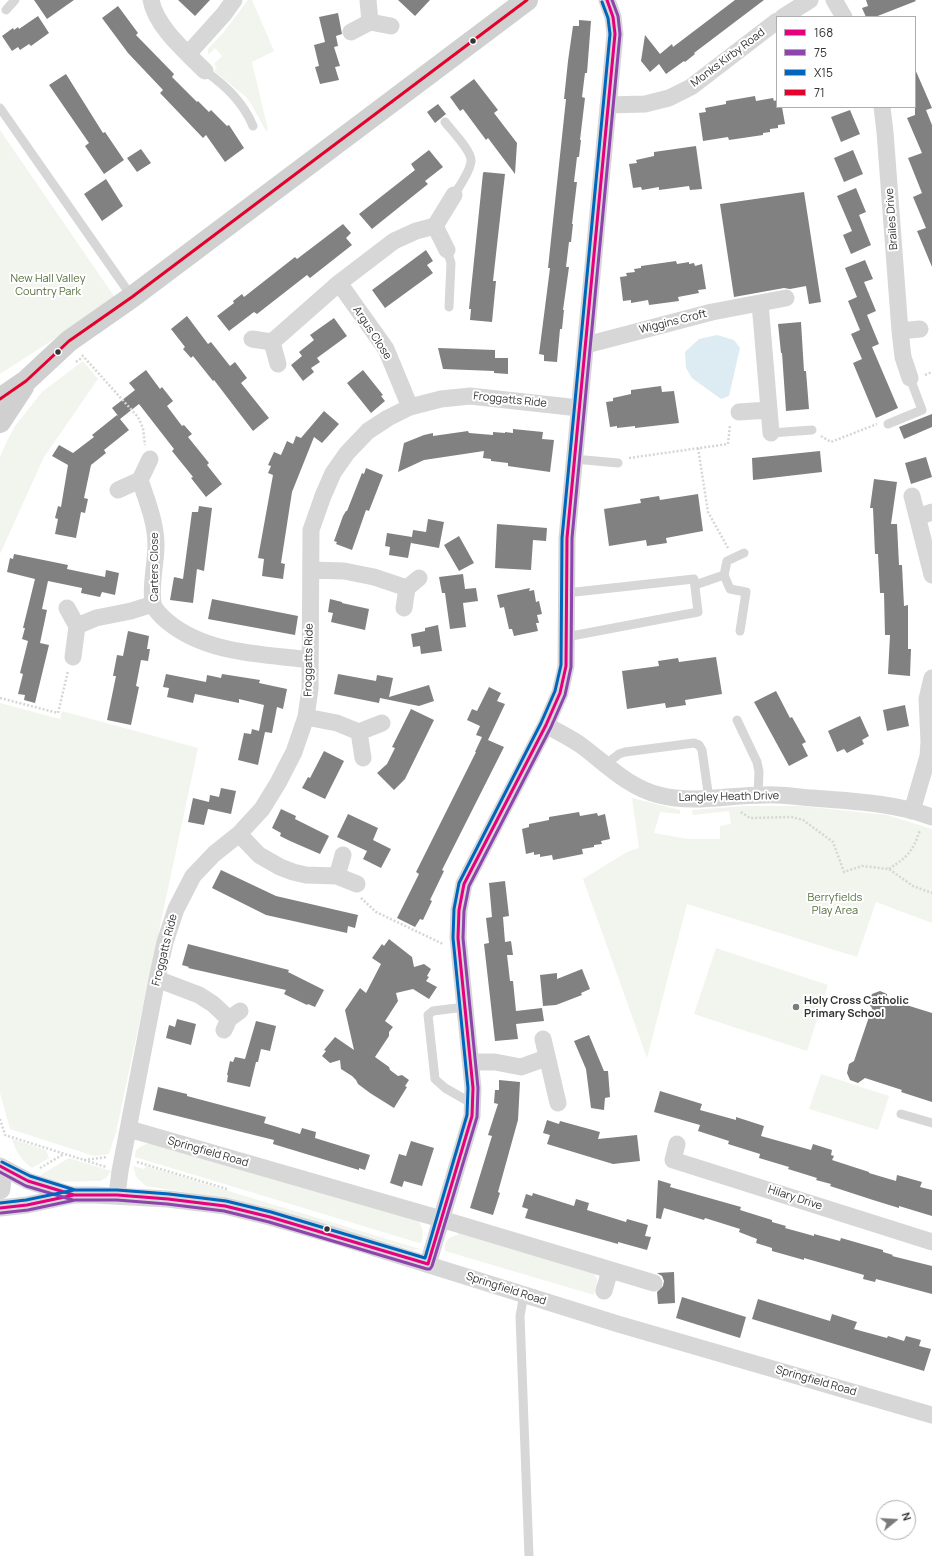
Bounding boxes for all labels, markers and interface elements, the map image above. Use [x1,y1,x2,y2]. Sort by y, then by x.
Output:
legend [776,16,916,108]
text: 168 [814,24,833,41]
street label: Monks Kirby Road [689,26,767,90]
unlabelled marker [468,36,478,46]
text: 75 [814,44,827,61]
text: X15 [814,64,833,81]
text: 71 [814,84,825,101]
street label: Brailes Drive [883,188,901,250]
park label: New Hall Valley Country Park [11,272,85,298]
street label: Argus Close [350,304,394,362]
street label: Wiggins Croft [638,307,708,337]
unlabelled marker [53,347,63,357]
street label: Froggatts Ride [473,390,547,410]
street label: Carters Close [148,532,162,602]
street label: Froggatts Ride [302,623,316,697]
street label: Langley Heath Drive [679,790,779,804]
park label: Berryfields Play Area [808,891,862,917]
street label: Froggatts Ride [150,913,180,987]
place label: Holy Cross Catholic Primary School [804,994,909,1020]
marker: Holy Cross Catholic Primary School [791,1002,801,1012]
street label: Springfield Road [166,1134,250,1170]
street label: Hilary Drive [766,1183,824,1213]
unlabelled marker [322,1224,332,1234]
street label: Springfield Road [464,1270,548,1308]
street label: Springfield Road [774,1363,858,1399]
north arrow [876,1500,916,1540]
text: N [899,1510,915,1523]

